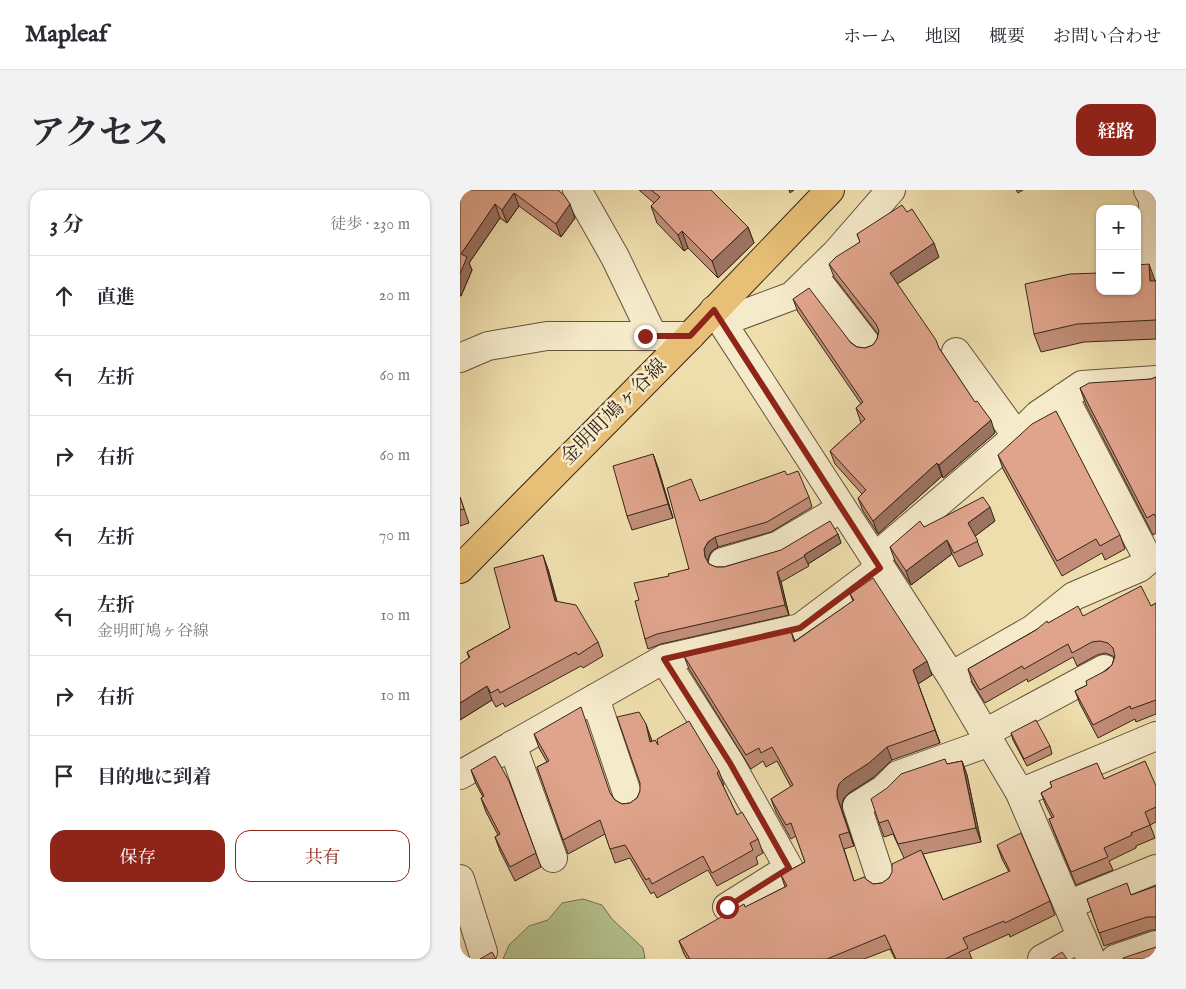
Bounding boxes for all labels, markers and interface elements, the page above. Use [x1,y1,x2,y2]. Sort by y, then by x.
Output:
text: Mapleaf [25,19,107,50]
text: ホーム [843,26,897,49]
text: 地図 [925,26,961,49]
text: 概要 [989,26,1025,49]
text: お問い合わせ [1053,26,1161,49]
button: 経路 [1076,104,1156,156]
text: アクセス [30,112,169,157]
map controls [1096,205,1141,295]
button: + [1096,205,1141,250]
text: 3 分 [50,212,83,239]
text: 徒歩 · 230 m [330,215,410,235]
button: − [1096,250,1141,295]
icon: ahead [50,282,78,310]
text: 直進 [97,286,135,310]
text: 20 m [379,286,410,306]
route end [634,325,657,348]
street label: 金明町鳩ヶ谷線 [556,354,672,470]
icon: left [50,362,78,390]
text: 左折 [97,366,135,390]
text: 60 m [380,366,410,386]
icon: right [50,442,78,470]
text: 右折 [97,446,135,470]
text: 60 m [380,446,410,466]
icon: left [50,522,78,550]
text: 左折 [97,526,135,550]
text: 70 m [379,526,410,546]
text: 左折 [97,594,135,618]
icon: left [50,602,78,630]
text: 10 m [380,606,410,626]
text: 金明町鳩ヶ谷線 [97,622,209,642]
icon: right [50,682,78,710]
text: 右折 [97,686,135,710]
text: 10 m [380,686,410,706]
icon: arrive [50,762,78,790]
text: 目的地に到着 [97,766,211,790]
button: 保存 [50,830,225,882]
button: 共有 [235,830,410,882]
route start [716,896,739,919]

